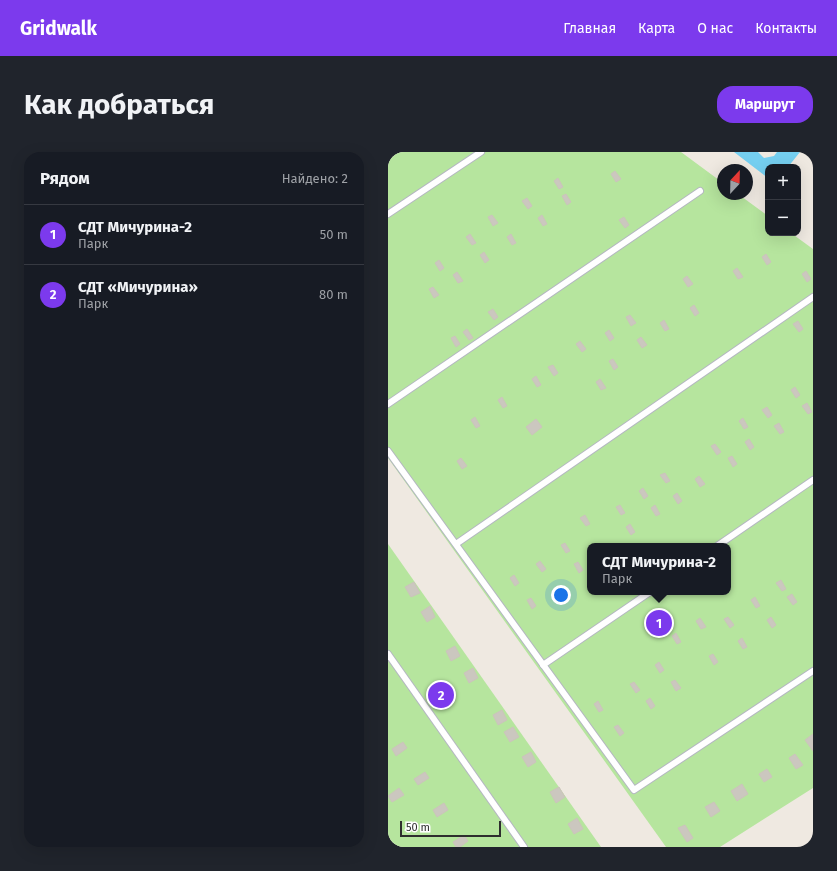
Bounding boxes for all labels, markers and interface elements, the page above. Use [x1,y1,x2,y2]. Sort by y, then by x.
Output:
text: Gridwalk [20,17,97,40]
text: Главная [563,20,616,37]
text: Карта [638,20,675,37]
text: О нас [697,20,733,37]
text: Контакты [755,20,817,37]
button: Маршрут [717,86,813,123]
text: Как добраться [24,88,214,121]
north arrow [717,164,753,200]
map controls [765,164,801,236]
button: + [765,164,801,200]
text: Рядом [40,168,90,189]
text: Найдено: 2 [282,171,348,186]
button: − [765,200,801,236]
text: СДТ Мичурина-2 [78,218,192,236]
text: 1 [50,227,56,242]
text: 50 m [320,227,348,242]
text: Парк [78,236,108,251]
text: СДТ «Мичурина» [78,278,198,296]
text: 2 [50,287,56,302]
text: 80 m [319,287,348,302]
text: Парк [78,296,108,311]
popup [587,543,731,595]
text: СДТ Мичурина-2 [602,553,716,571]
text: Парк [602,571,632,586]
your location [551,585,571,605]
pin: 1 [646,608,672,638]
pin: 2 [428,680,454,710]
scale bar [400,819,501,838]
text: 50 m [406,821,430,834]

